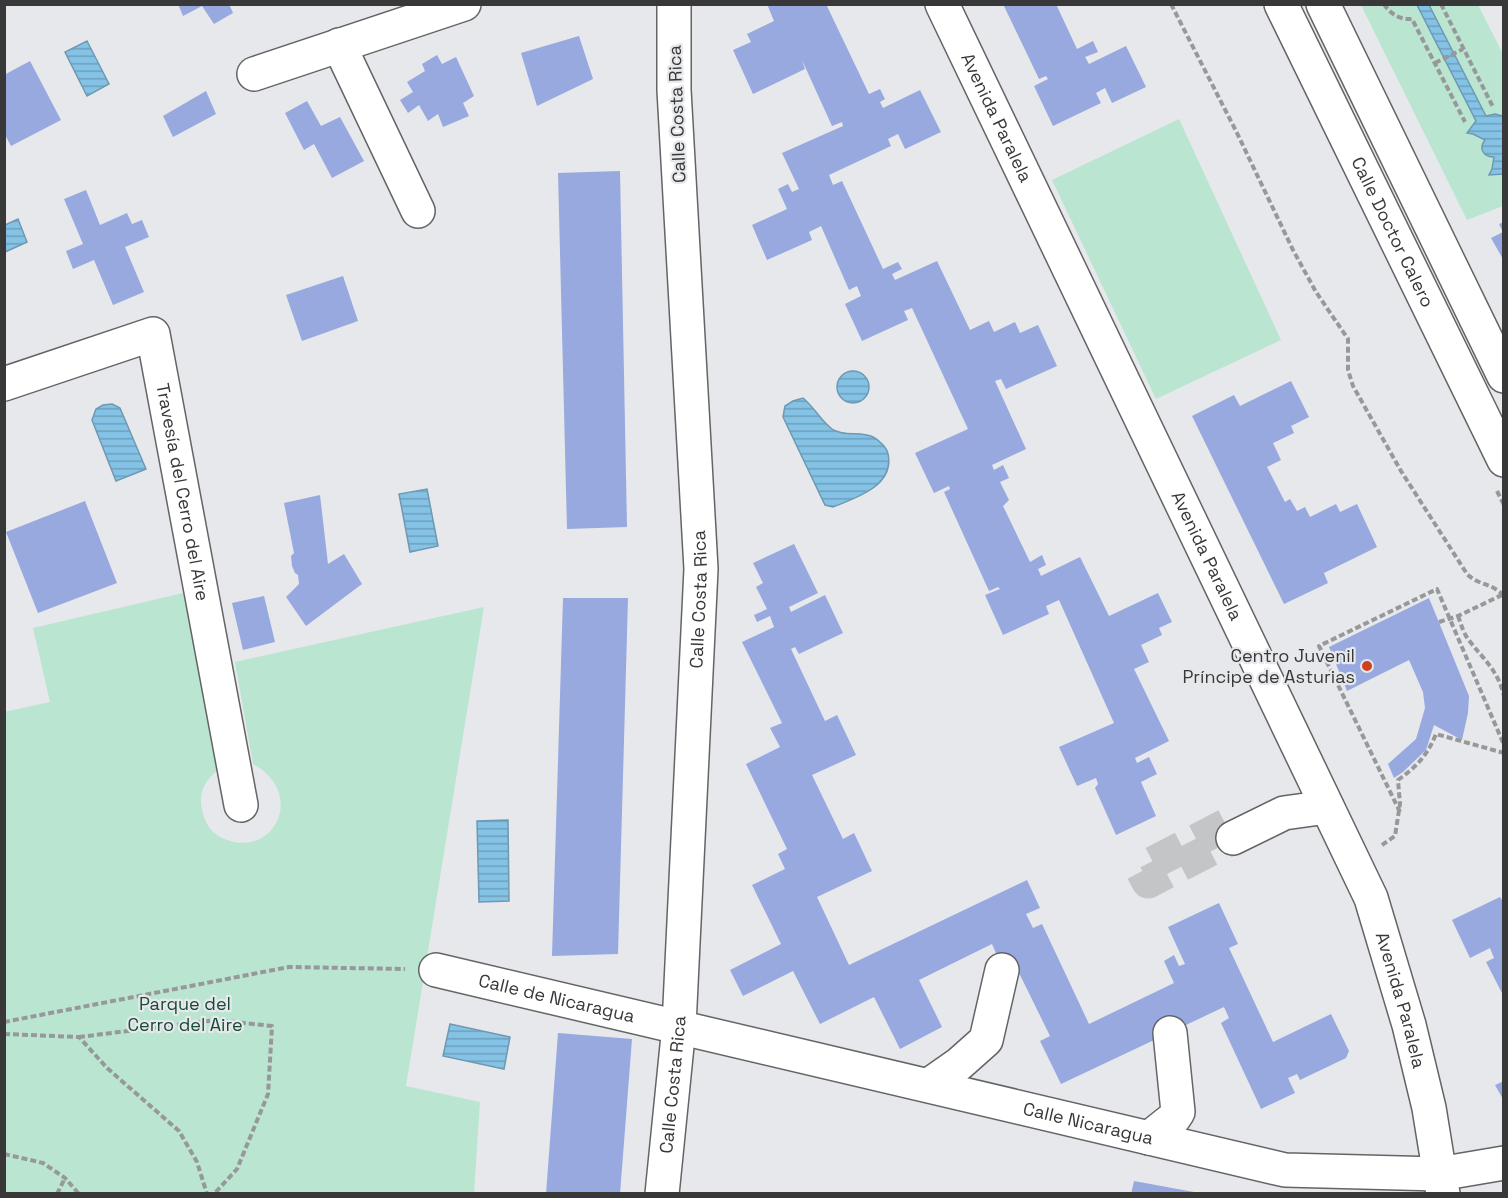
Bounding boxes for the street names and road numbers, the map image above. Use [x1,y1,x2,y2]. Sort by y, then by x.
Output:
street label: Calle Costa Rica [663,45,690,183]
street label: Avenida Paralela [956,49,1038,186]
street label: Calle Doctor Calero [1347,153,1440,311]
street label: Travesía del Cerro del Aire [151,381,215,603]
street label: Avenida Paralela [1166,487,1248,624]
street label: Calle Costa Rica [684,530,712,669]
street label: Avenida Paralela [1371,929,1431,1071]
street label: Calle de Nicaragua [476,968,637,1027]
street label: Calle Costa Rica [654,1015,690,1154]
street label: Calle Nicaragua [1021,1097,1156,1150]

